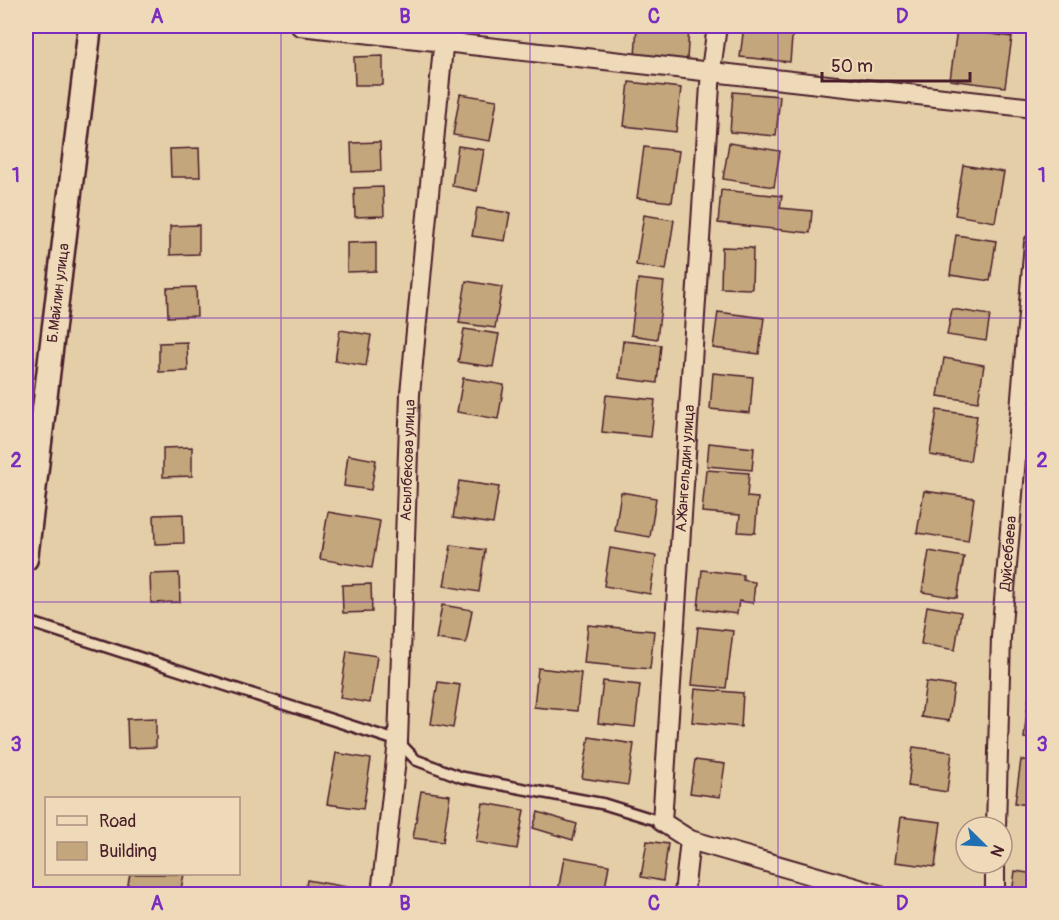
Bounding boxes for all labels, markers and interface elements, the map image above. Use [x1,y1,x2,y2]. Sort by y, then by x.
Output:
text: A [151,4,164,29]
text: B [399,4,411,29]
text: C [648,4,660,29]
text: D [896,4,909,29]
scale bar [822,45,970,83]
text: 50 m [831,55,873,78]
text: 1 [12,163,20,188]
text: 1 [1038,163,1046,188]
street label: Б.Майлин улица [43,242,73,344]
street label: Асылбекова улица [396,399,419,521]
street label: А.Жангельдин улица [671,404,699,533]
text: 2 [10,448,22,473]
text: 2 [1036,448,1048,473]
street label: Дуйсебаева [995,515,1021,593]
text: 3 [10,732,22,757]
text: 3 [1036,732,1048,757]
legend [45,797,240,875]
text: Road [99,810,136,833]
north arrow [954,815,1014,875]
text: Building [99,840,157,863]
text: N [985,842,1008,860]
text: A [151,891,164,916]
text: B [399,891,411,916]
text: C [648,891,660,916]
text: D [896,891,909,916]

